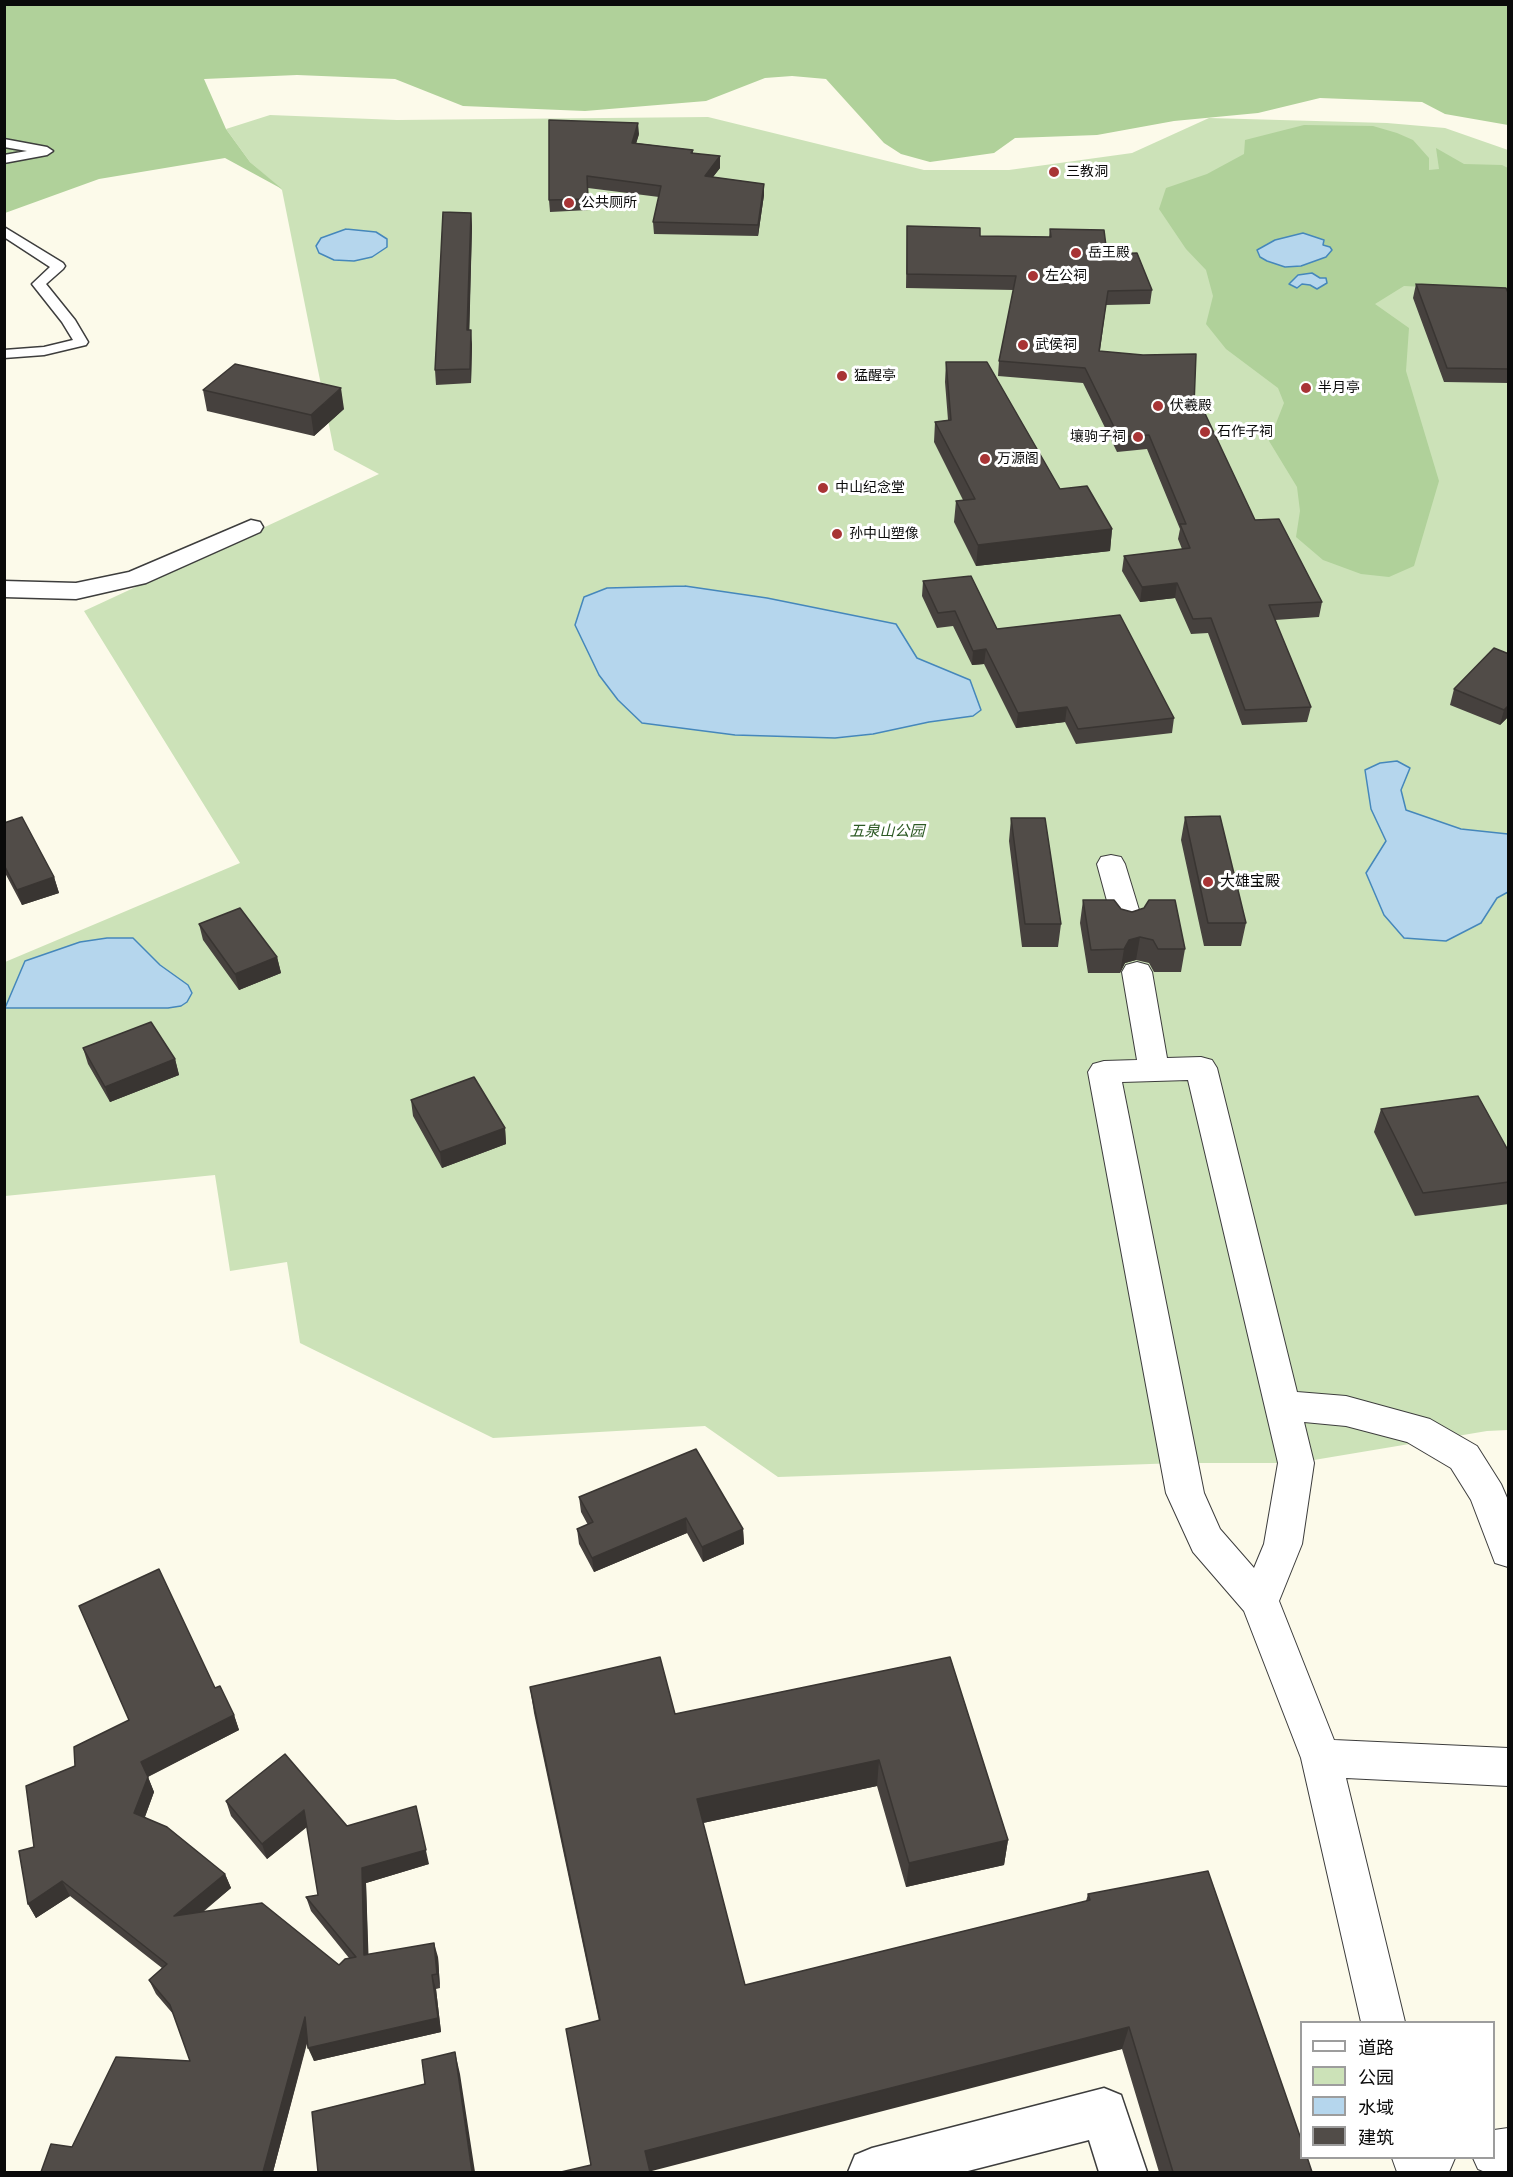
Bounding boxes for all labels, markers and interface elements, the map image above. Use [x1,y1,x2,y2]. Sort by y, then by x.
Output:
place label: 三教洞 [1066,164,1108,180]
marker: 三教洞 [1047,165,1061,179]
place label: 公共厕所 [581,195,637,211]
marker: 公共厕所 [562,196,576,210]
place label: 岳王殿 [1088,245,1130,261]
marker: 岳王殿 [1069,246,1083,260]
place label: 左公祠 [1045,268,1087,284]
marker: 左公祠 [1026,269,1040,283]
place label: 武侯祠 [1035,337,1077,353]
marker: 武侯祠 [1016,338,1030,352]
place label: 猛醒亭 [854,368,896,384]
marker: 猛醒亭 [835,369,849,383]
place label: 半月亭 [1318,380,1360,396]
marker: 半月亭 [1299,381,1313,395]
place label: 伏羲殿 [1170,398,1212,414]
marker: 伏羲殿 [1151,399,1165,413]
place label: 石作子祠 [1217,424,1273,440]
marker: 石作子祠 [1198,425,1212,439]
place label: 壤驹子祠 [1070,429,1126,445]
marker: 壤驹子祠 [1131,430,1145,444]
place label: 万源阁 [997,451,1039,467]
marker: 万源阁 [978,452,992,466]
place label: 中山纪念堂 [835,480,905,496]
marker: 中山纪念堂 [816,481,830,495]
place label: 孙中山塑像 [849,526,919,542]
marker: 孙中山塑像 [830,527,844,541]
park label: 五泉山公园 [850,823,924,841]
place label: 大雄宝殿 [1220,873,1280,891]
marker: 大雄宝殿 [1201,875,1215,889]
legend [1300,2021,1495,2159]
text: 道路 [1358,2036,1394,2059]
text: 公园 [1358,2066,1394,2089]
text: 水域 [1358,2096,1394,2119]
text: 建筑 [1358,2126,1394,2149]

